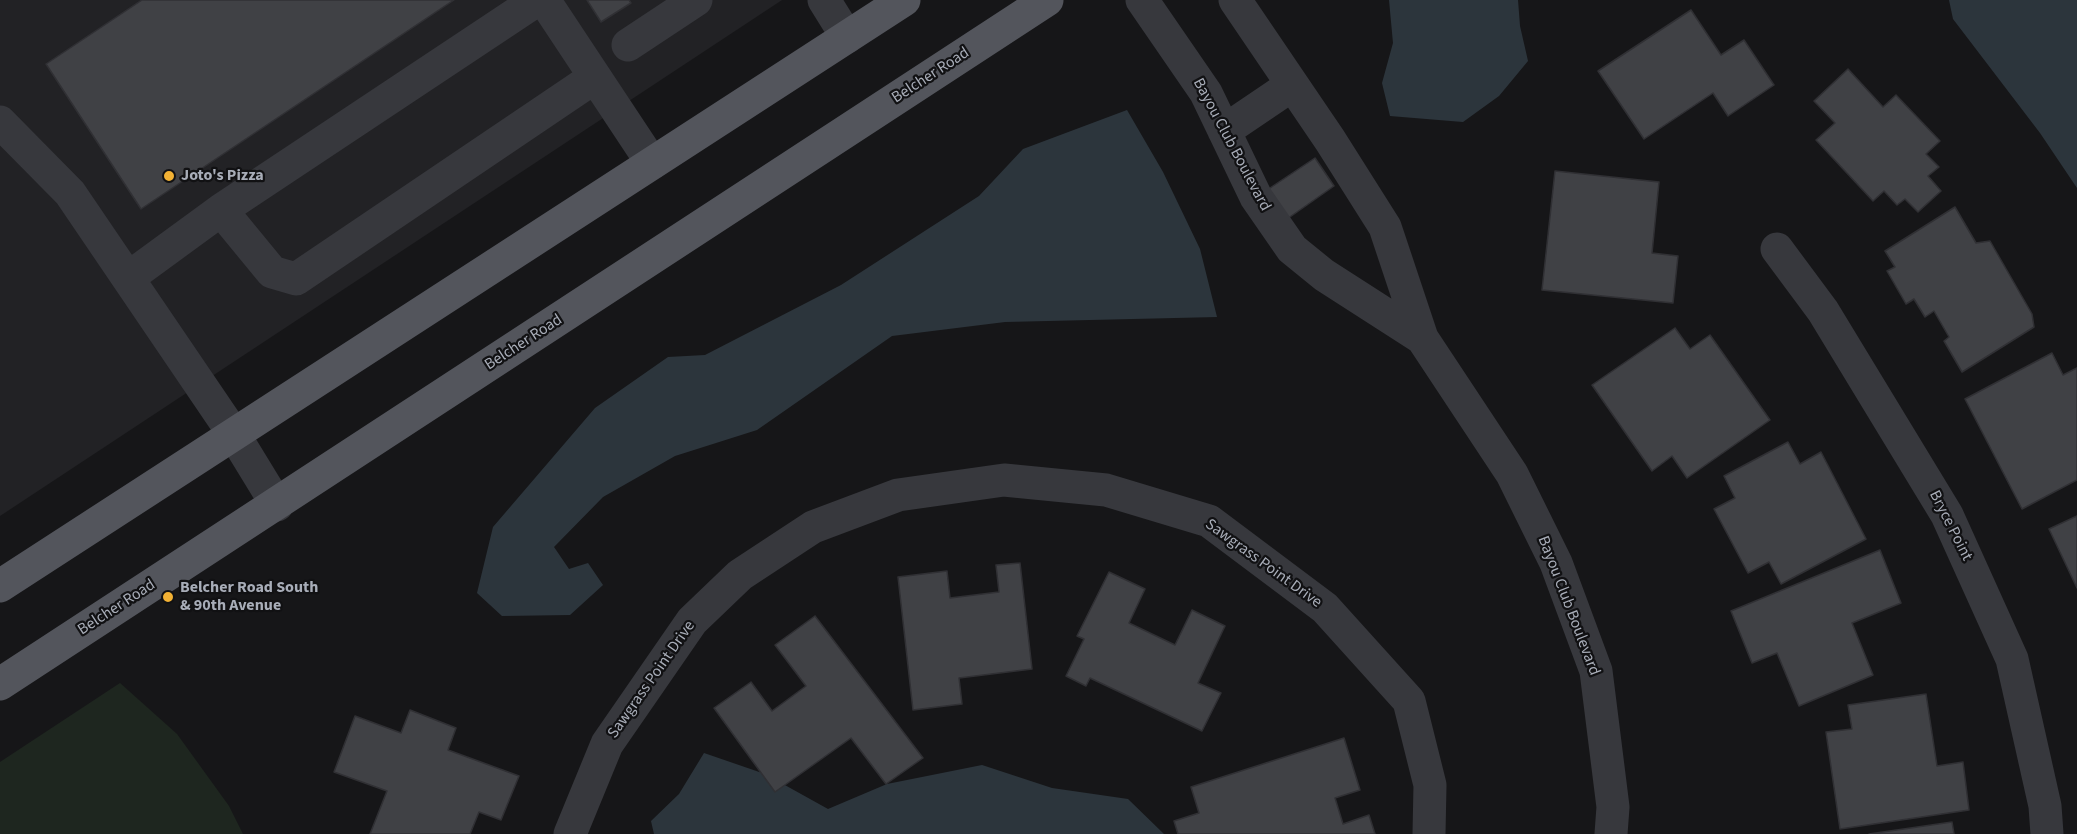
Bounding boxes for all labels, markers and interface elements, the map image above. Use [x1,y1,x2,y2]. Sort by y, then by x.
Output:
street label: Belcher Road [889,44,973,108]
street label: Bayou Club Boulevard [1188,75,1274,215]
place label: Joto's Pizza [181,166,264,186]
marker: Joto's Pizza [162,169,176,183]
street label: Belcher Road [482,311,566,375]
street label: Bryce Point [1924,488,1976,564]
street label: Sawgrass Point Drive [1201,515,1325,613]
street label: Bayou Club Boulevard [1533,534,1603,678]
street label: Belcher Road [75,576,159,640]
place label: Belcher Road South & 90th Avenue [180,578,318,616]
marker: Belcher Road South & 90th Avenue [161,590,175,604]
street label: Sawgrass Point Drive [604,617,700,743]

